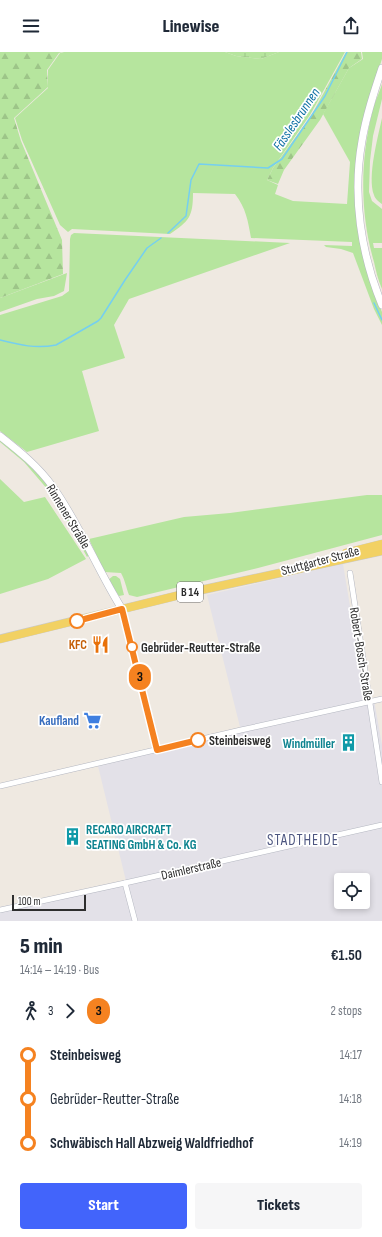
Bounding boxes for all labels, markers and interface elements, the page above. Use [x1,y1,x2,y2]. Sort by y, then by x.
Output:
icon: menu [20,15,42,37]
icon: share [340,15,362,37]
text: Linewise [162,16,220,37]
water label: Fässlesbrunnen [269,85,324,154]
street label: Rinnener Sträßle [43,481,94,552]
street label: Stuttgarter Straße [279,543,361,579]
road number: B 14 [177,582,203,602]
street label: Robert-Bosch-Straße [346,606,376,702]
unlabelled marker [69,613,85,629]
restaurant icon: KFC [90,634,110,654]
place label: KFC [69,637,87,653]
place label: Gebrüder-Reutter-Straße [141,640,261,656]
marker: Gebrüder-Reutter-Straße [126,641,138,653]
line badge: 3 [127,664,153,690]
text: 3 [137,668,143,685]
supermarket icon: Kaufland [82,710,102,730]
place label: Kaufland [39,713,79,729]
marker: Steinbeisweg [190,732,206,748]
place label: Steinbeisweg [209,733,271,749]
building icon: Windmüller [338,733,358,753]
place label: Windmüller [283,736,335,752]
place label: RECARO AIRCRAFT SEATING GmbH & Co. KG [86,822,197,853]
building icon: RECARO AIRCRAFT SEATING GmbH & Co. KG [63,826,83,846]
district label: STADTHEIDE [267,831,339,850]
street label: Daimlerstraße [160,854,223,884]
map controls [334,873,370,909]
button: locate [334,873,370,909]
scale bar [12,893,86,912]
text: 100 m [18,895,40,908]
text: 5 min [20,933,63,960]
text: €1.50 [331,946,362,965]
text: 14:14 – 14:19 · Bus [20,962,99,978]
icon: walk [20,1000,42,1022]
icon: forward [59,1000,81,1022]
text: 3 [95,1002,102,1019]
text: 3 [48,1003,53,1019]
text: 2 stops [331,1003,362,1019]
text: Steinbeisweg [50,1046,121,1065]
text: 14:17 [340,1047,362,1063]
text: Gebrüder-Reutter-Straße [50,1090,179,1109]
text: 14:18 [339,1091,362,1107]
text: Schwäbisch Hall Abzweig Waldfriedhof [50,1134,253,1153]
text: 14:19 [339,1135,362,1151]
button: Start [20,1183,187,1229]
button: Tickets [195,1183,362,1229]

